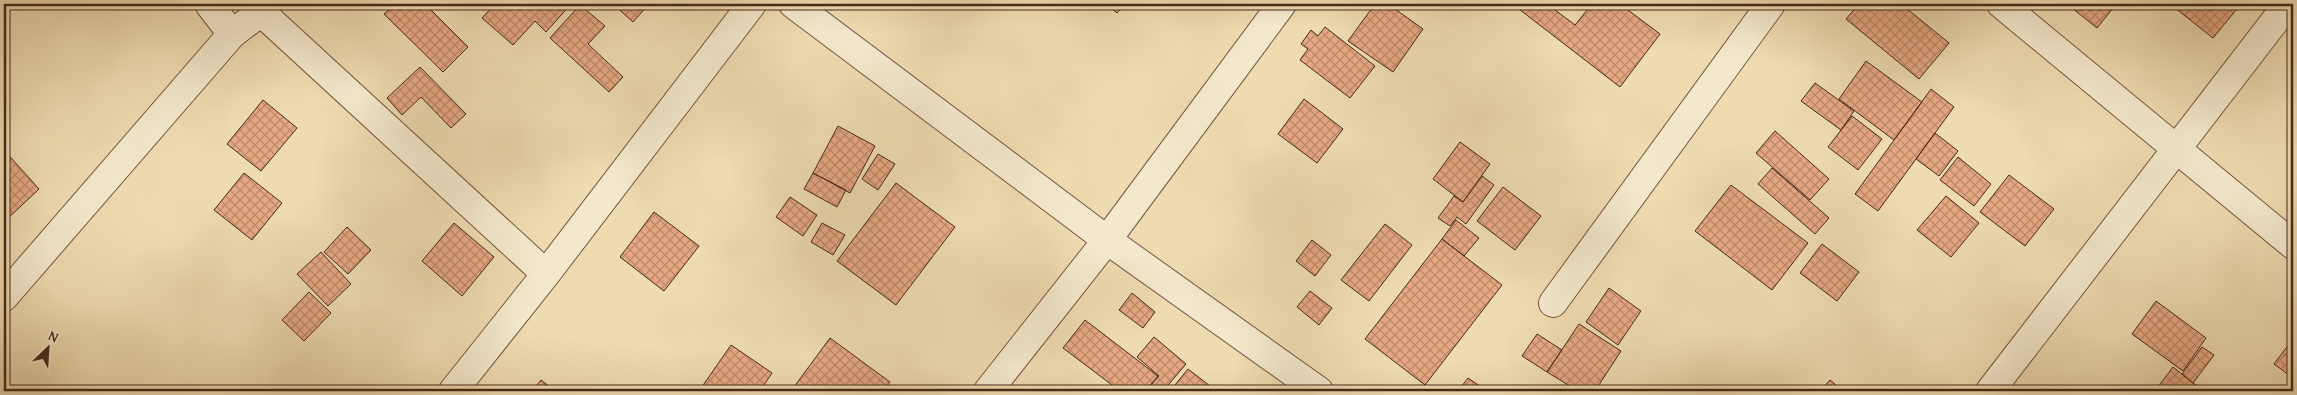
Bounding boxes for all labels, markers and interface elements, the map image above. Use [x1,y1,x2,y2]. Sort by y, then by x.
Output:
north arrow [22,322,72,372]
text: N [45,325,63,348]

